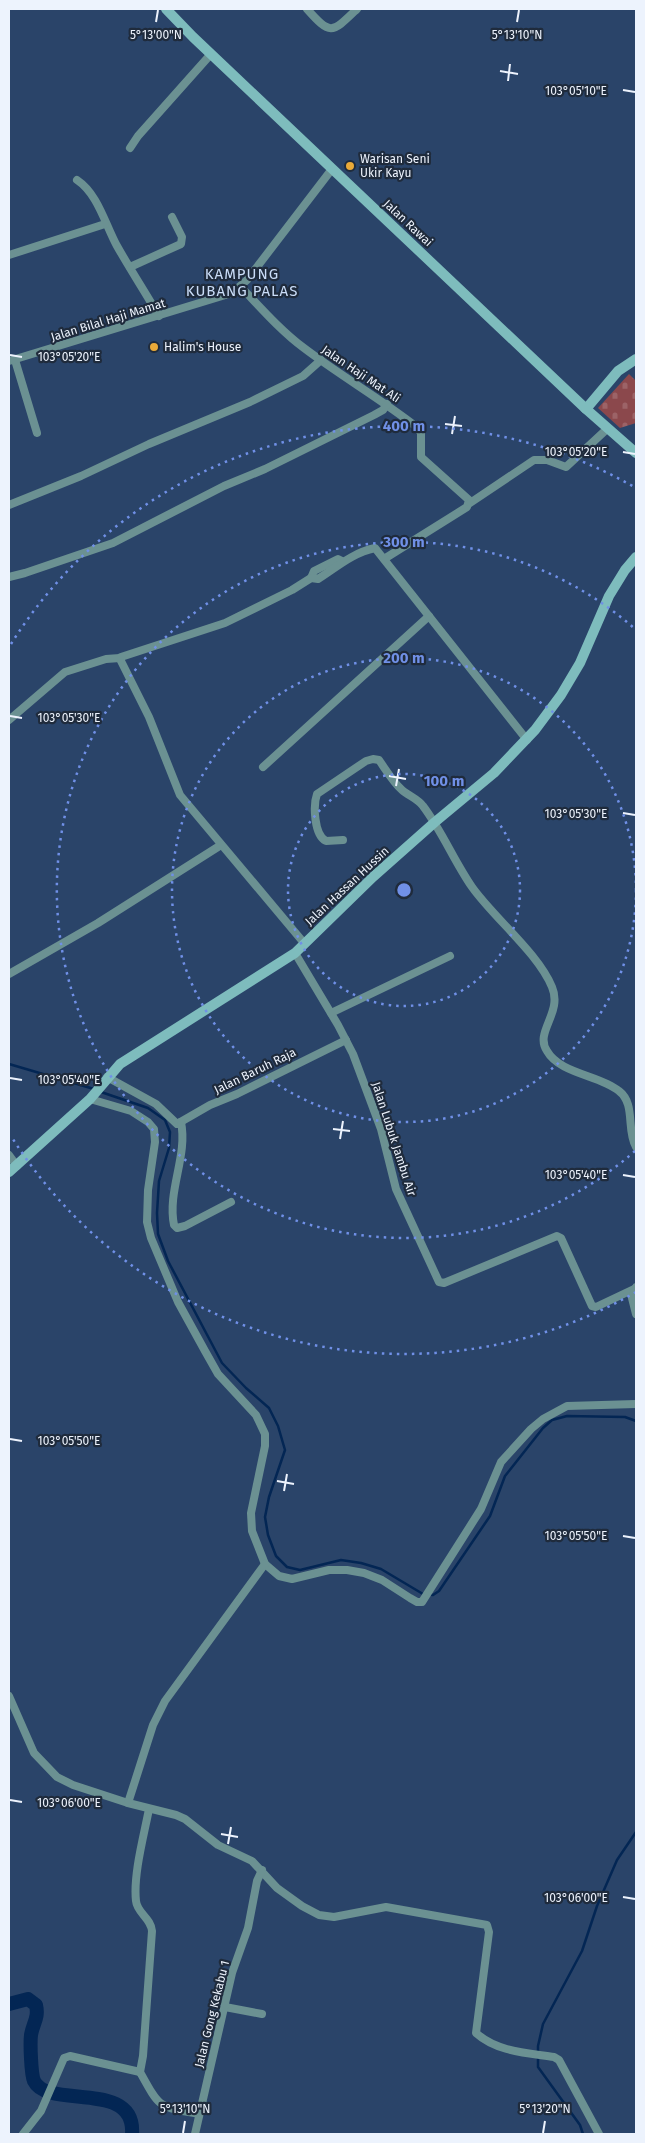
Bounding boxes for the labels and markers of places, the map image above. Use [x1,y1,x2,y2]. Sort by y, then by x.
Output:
place label: Warisan Seni Ukir Kayu [360,152,430,180]
marker: Warisan Seni Ukir Kayu [344,160,356,172]
place label: Halim's House [164,340,241,354]
marker: Halim's House [148,341,160,353]
centre of rings [395,881,413,899]

